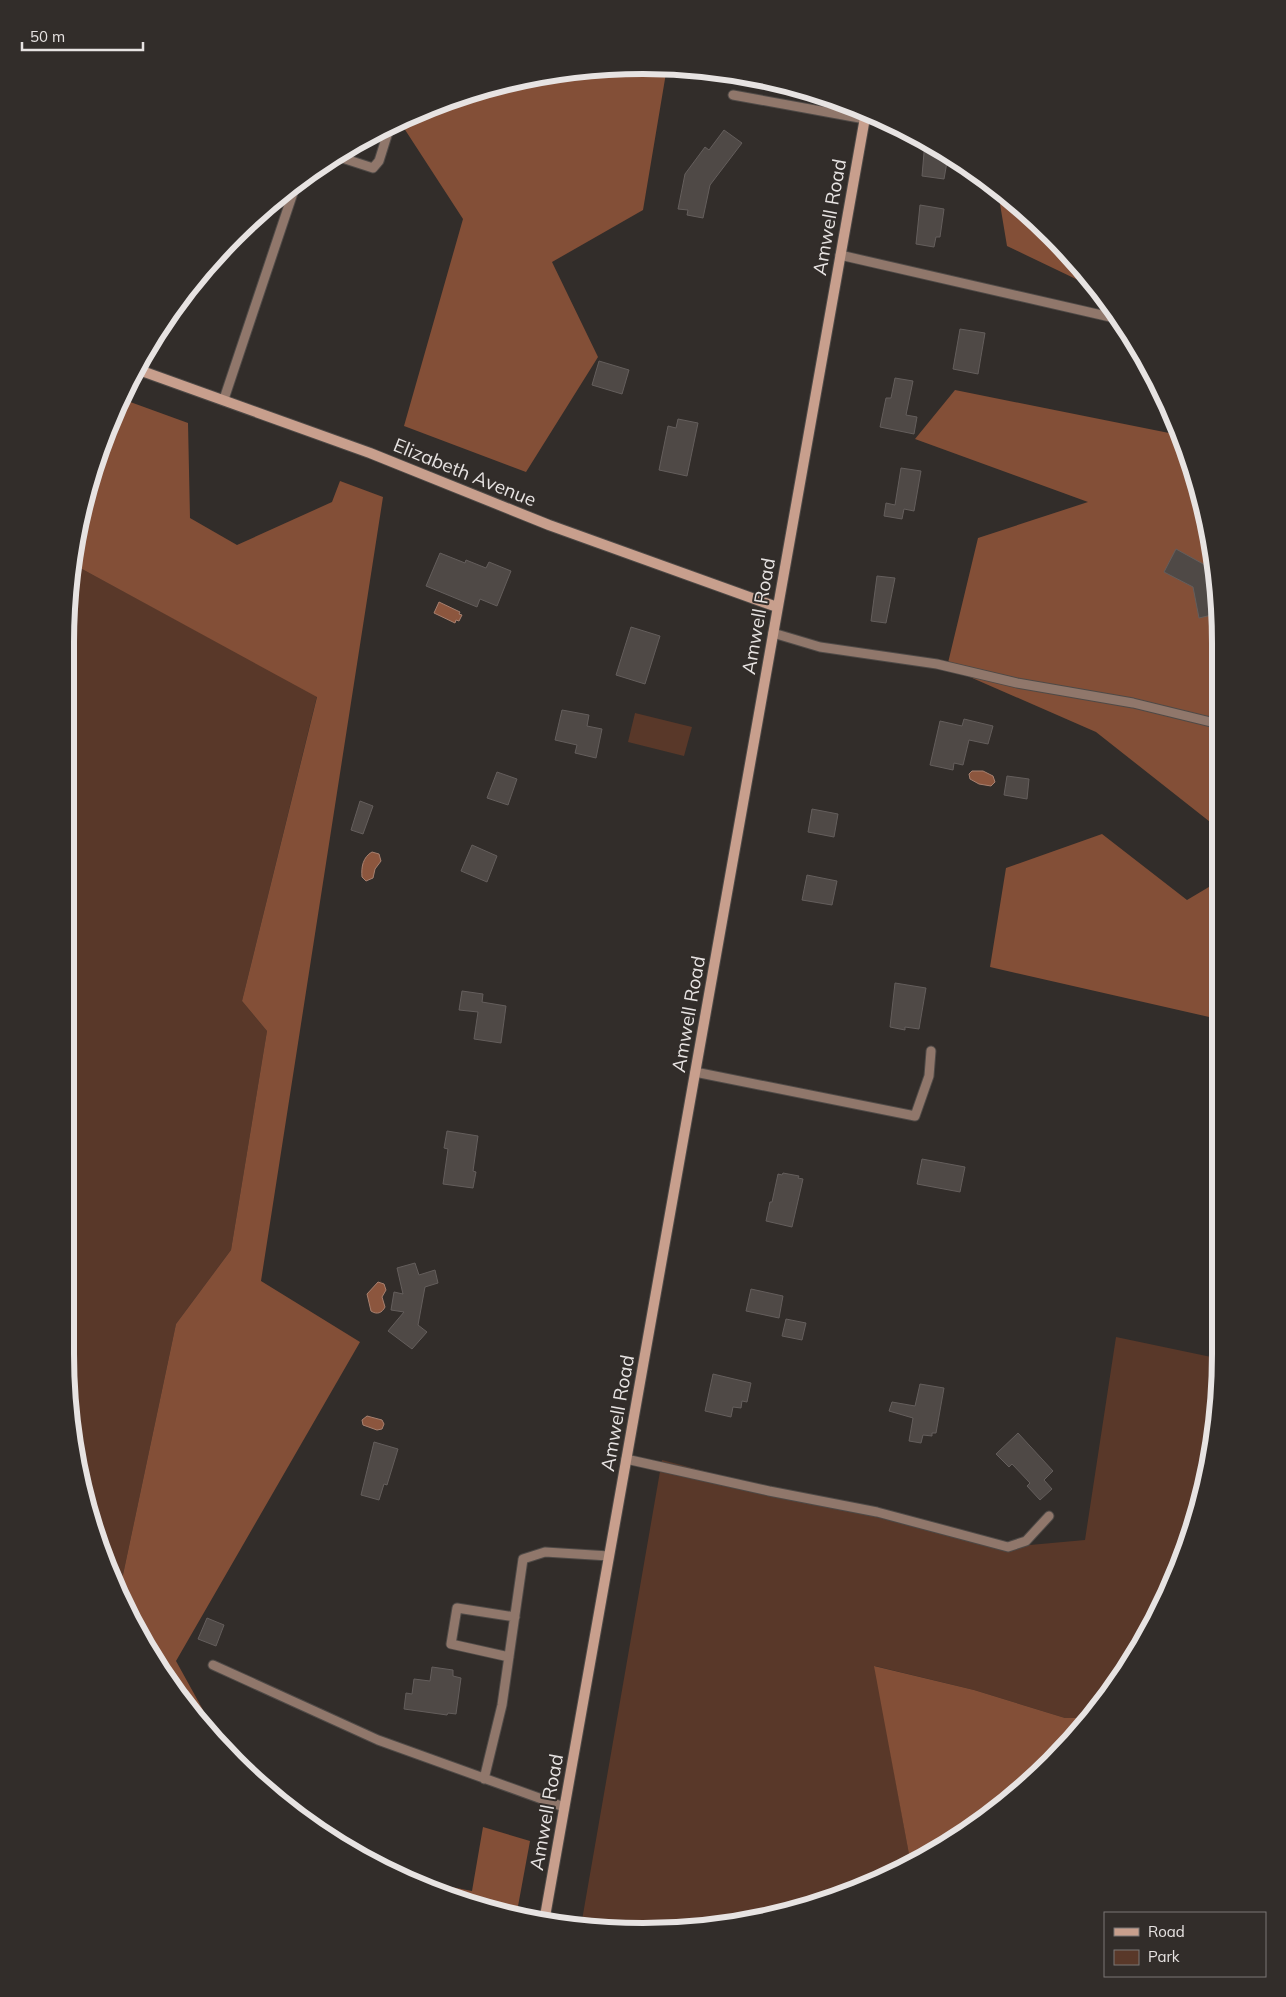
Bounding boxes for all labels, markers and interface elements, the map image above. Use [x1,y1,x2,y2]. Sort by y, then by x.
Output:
scale bar [22,20,144,52]
text: 50 m [30,27,65,46]
street label: Amwell Road [807,157,851,277]
street label: Elizabeth Avenue [390,432,540,512]
street label: Amwell Road [736,556,780,676]
street label: Amwell Road [666,954,710,1074]
street label: Amwell Road [595,1353,639,1473]
street label: Amwell Road [524,1752,568,1872]
legend [1104,1912,1266,1977]
text: Road [1148,1922,1185,1941]
text: Park [1148,1947,1180,1966]

